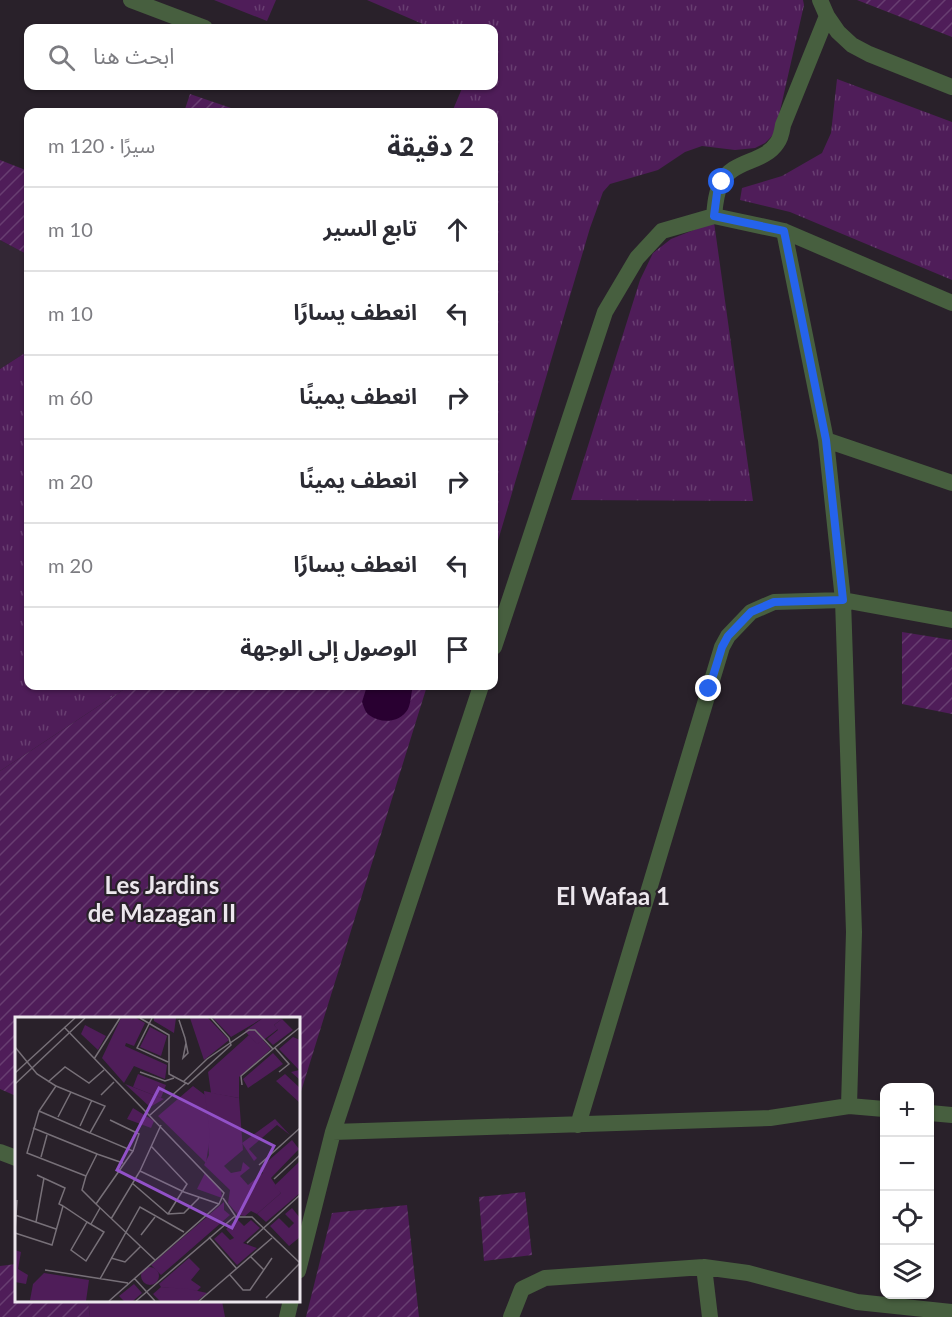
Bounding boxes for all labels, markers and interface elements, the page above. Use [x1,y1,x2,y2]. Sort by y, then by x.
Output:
search box [24,24,498,90]
icon: search [45,41,78,74]
text: ابحث هنا [93,42,174,69]
text: 2 دقيقة [387,130,474,162]
text: سيرًا · 120 m [48,133,155,157]
route start [708,168,734,194]
icon: ahead [441,213,474,246]
text: تابع السير [323,214,417,241]
text: 10 m [48,217,93,241]
icon: left [441,297,474,330]
text: انعطف يسارًا [293,298,417,325]
text: 10 m [48,301,93,325]
icon: right [441,381,474,414]
text: انعطف يمينًا [299,382,417,409]
text: 60 m [48,385,93,409]
icon: right [441,465,474,498]
text: انعطف يمينًا [299,466,417,493]
text: 20 m [48,469,93,493]
icon: left [441,549,474,582]
text: انعطف يسارًا [293,550,417,577]
text: 20 m [48,553,93,577]
icon: arrive [441,633,474,666]
text: الوصول إلى الوجهة [240,634,417,661]
route end [695,675,721,701]
district label: Les Jardins de Mazagan II [88,870,236,927]
district label: El Wafaa 1 [556,881,670,910]
inset map [15,1017,300,1302]
map controls [880,1083,934,1299]
button: + [880,1083,934,1137]
button: − [880,1137,934,1191]
button: locate [880,1191,934,1245]
button: layers [880,1245,934,1299]

